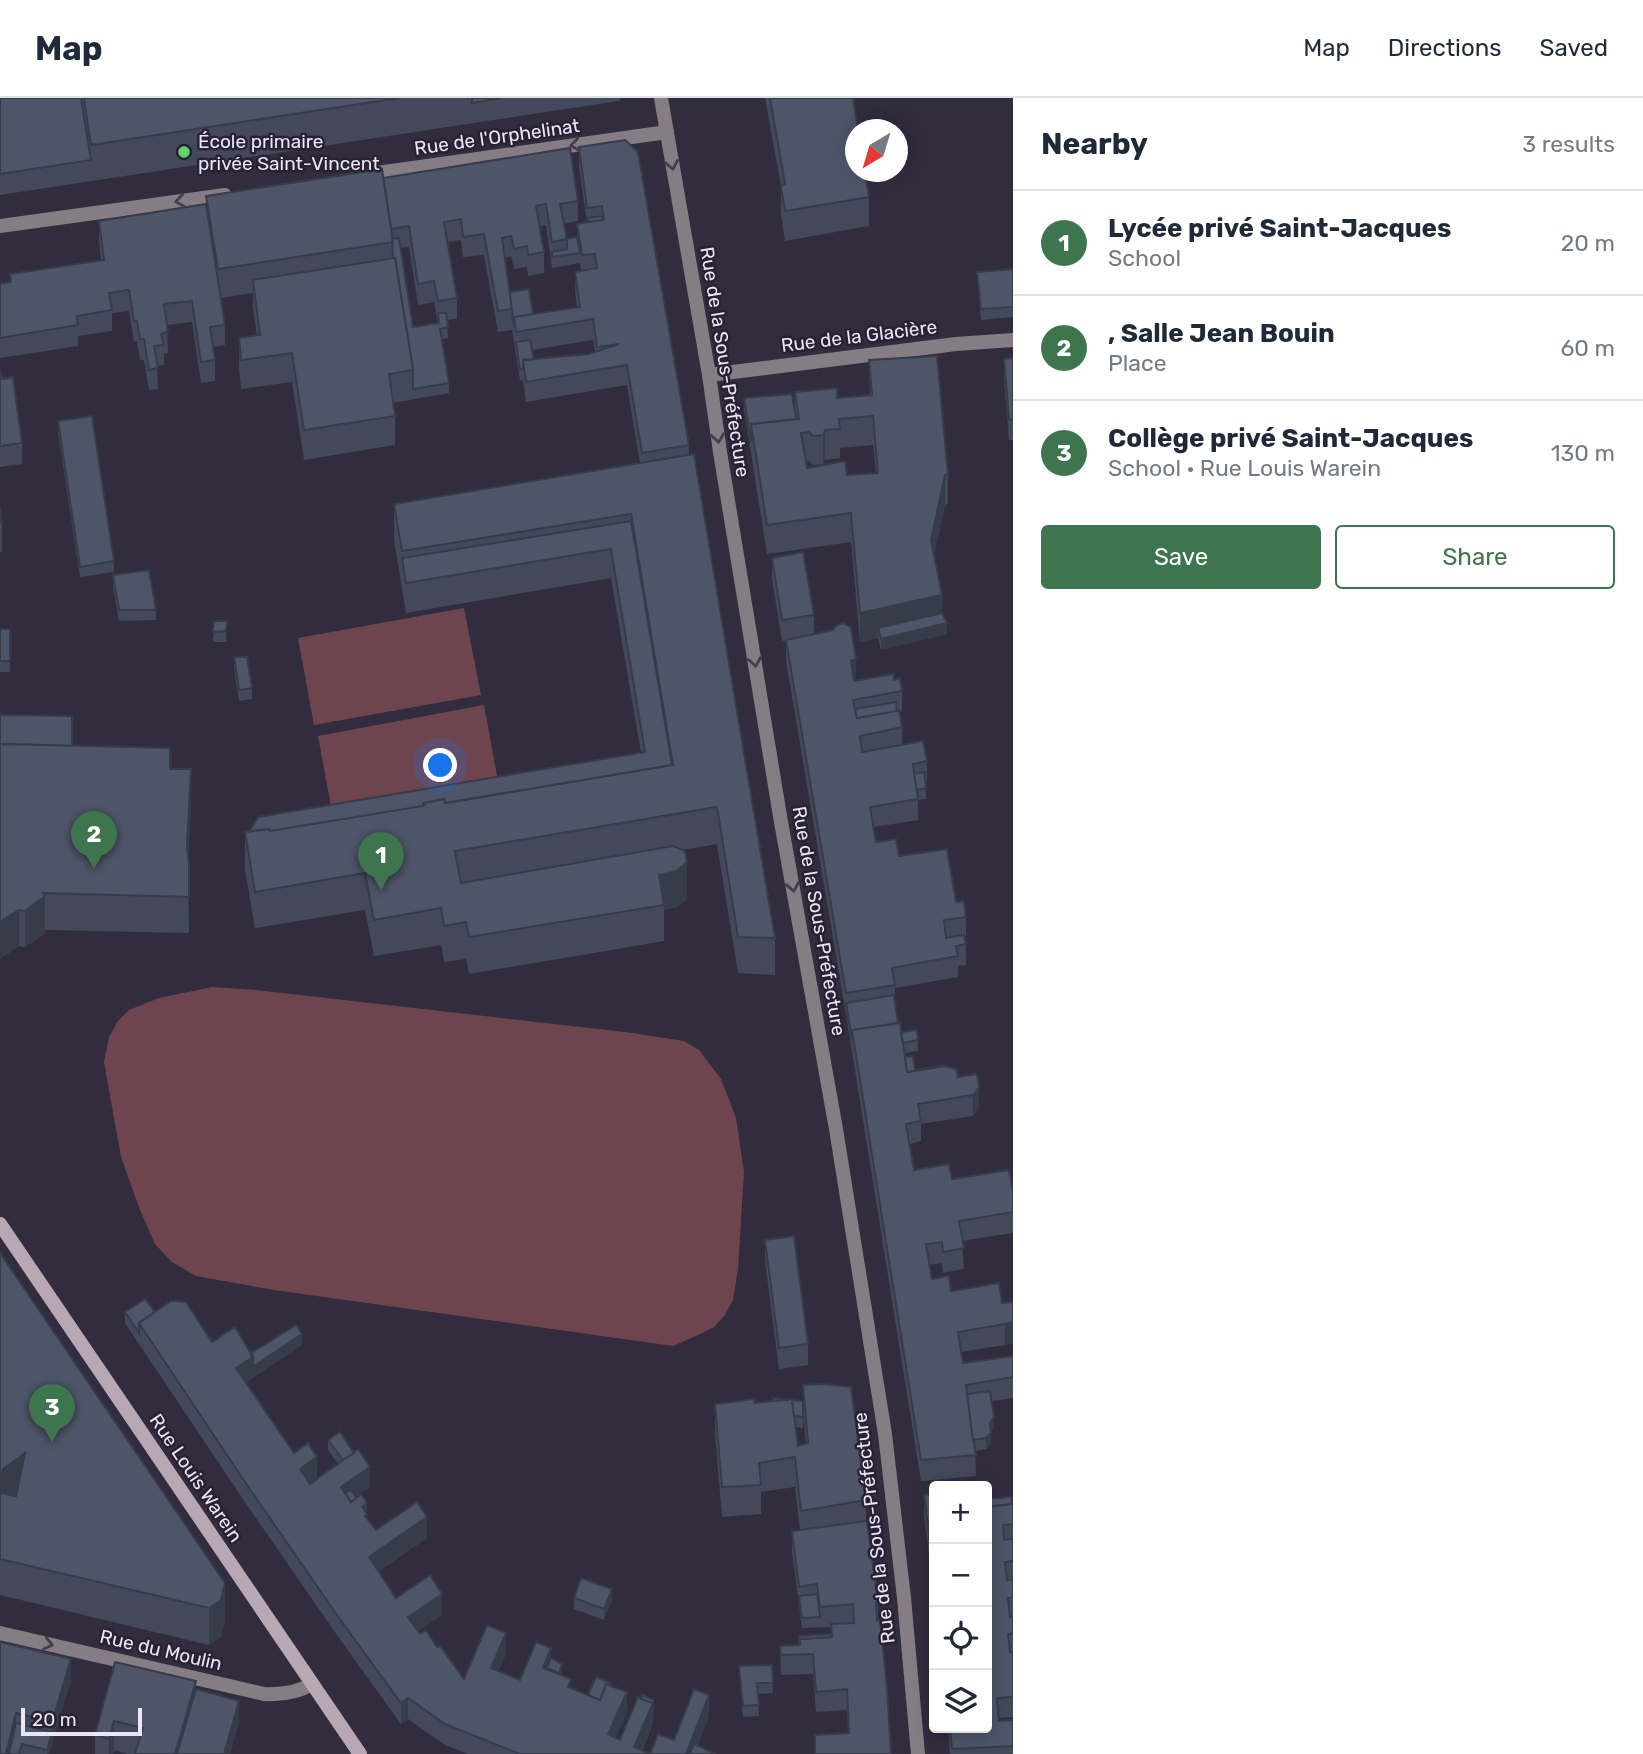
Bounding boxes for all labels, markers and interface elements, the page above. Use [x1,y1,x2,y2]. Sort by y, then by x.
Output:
text: Map [35,29,103,68]
text: Map [1303,34,1350,62]
text: Directions [1388,34,1501,62]
text: Saved [1539,34,1608,62]
street label: Rue de l'Orphelinat [413,114,582,160]
north arrow [845,119,908,182]
text: Nearby [1041,126,1148,162]
place label: École primaire privée Saint-Vincent [198,130,380,175]
text: 3 results [1522,130,1615,158]
one-way arrow [569,137,581,152]
marker: École primaire privée Saint-Vincent [176,144,192,160]
one-way arrow [664,159,679,171]
one-way arrow [174,193,186,208]
text: Lycée privé Saint-Jacques [1108,213,1451,244]
text: 1 [1058,229,1070,257]
text: 20 m [1561,229,1615,257]
text: School [1108,244,1181,272]
street label: Rue de la Sous-Préfecture [695,245,755,479]
street label: Rue de la Glacière [780,315,938,357]
text: , Salle Jean Bouin [1108,318,1335,349]
text: 2 [1057,334,1071,362]
text: 60 m [1560,334,1615,362]
text: Place [1108,349,1167,377]
text: Collège privé Saint-Jacques [1108,423,1473,454]
one-way arrow [710,432,725,444]
text: 3 [1056,439,1072,467]
text: 130 m [1551,439,1615,467]
text: School · Rue Louis Warein [1108,454,1381,482]
button: Save [1041,525,1321,589]
button: Share [1335,525,1615,589]
one-way arrow [747,657,762,668]
your location [423,748,457,782]
street label: Rue de la Sous-Préfecture [787,804,851,1038]
pin: 2 [71,811,117,869]
pin: 1 [358,832,404,890]
one-way arrow [785,881,800,893]
pin: 3 [29,1384,75,1442]
street label: Rue Louis Warein [145,1410,247,1546]
street label: Rue de la Sous-Préfecture [848,1411,900,1645]
map controls [929,1481,992,1733]
button: + [929,1481,992,1544]
button: − [929,1544,992,1607]
button: locate [929,1607,992,1670]
street label: Rue du Moulin [98,1625,224,1675]
one-way arrow [42,1635,54,1650]
button: layers [929,1670,992,1733]
scale bar [21,1705,142,1737]
text: 20 m [32,1708,77,1731]

